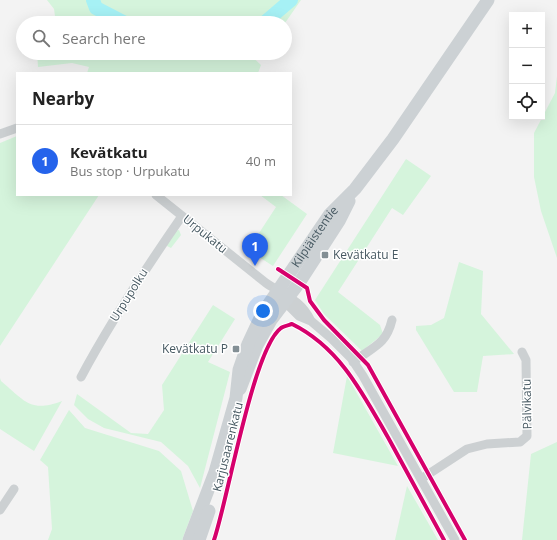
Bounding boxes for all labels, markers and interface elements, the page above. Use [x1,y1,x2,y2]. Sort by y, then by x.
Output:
map controls [509,12,545,120]
button: + [509,12,545,48]
search box [16,16,292,60]
icon: search [30,27,52,49]
text: Search here [62,28,146,48]
button: − [509,48,545,84]
button: locate [509,84,545,120]
text: Nearby [32,87,94,110]
text: Kevätkatu [70,142,148,162]
text: 1 [41,152,49,170]
text: 40 m [246,152,276,170]
text: Bus stop · Urpukatu [70,162,190,180]
street label: Kilpiäistentie [287,202,342,271]
street label: Urpukatu [179,210,231,257]
pin: 1 [242,233,268,266]
place label: Kevätkatu E [333,246,398,263]
marker: Kevätkatu E [320,250,330,260]
street label: Urpupolku [106,265,152,325]
your location [253,301,273,321]
place label: Kevätkatu P [162,340,228,357]
marker: Kevätkatu P [231,344,241,354]
street label: Pälvikatu [518,379,535,429]
street label: Karjusaarenkatu [208,400,247,494]

